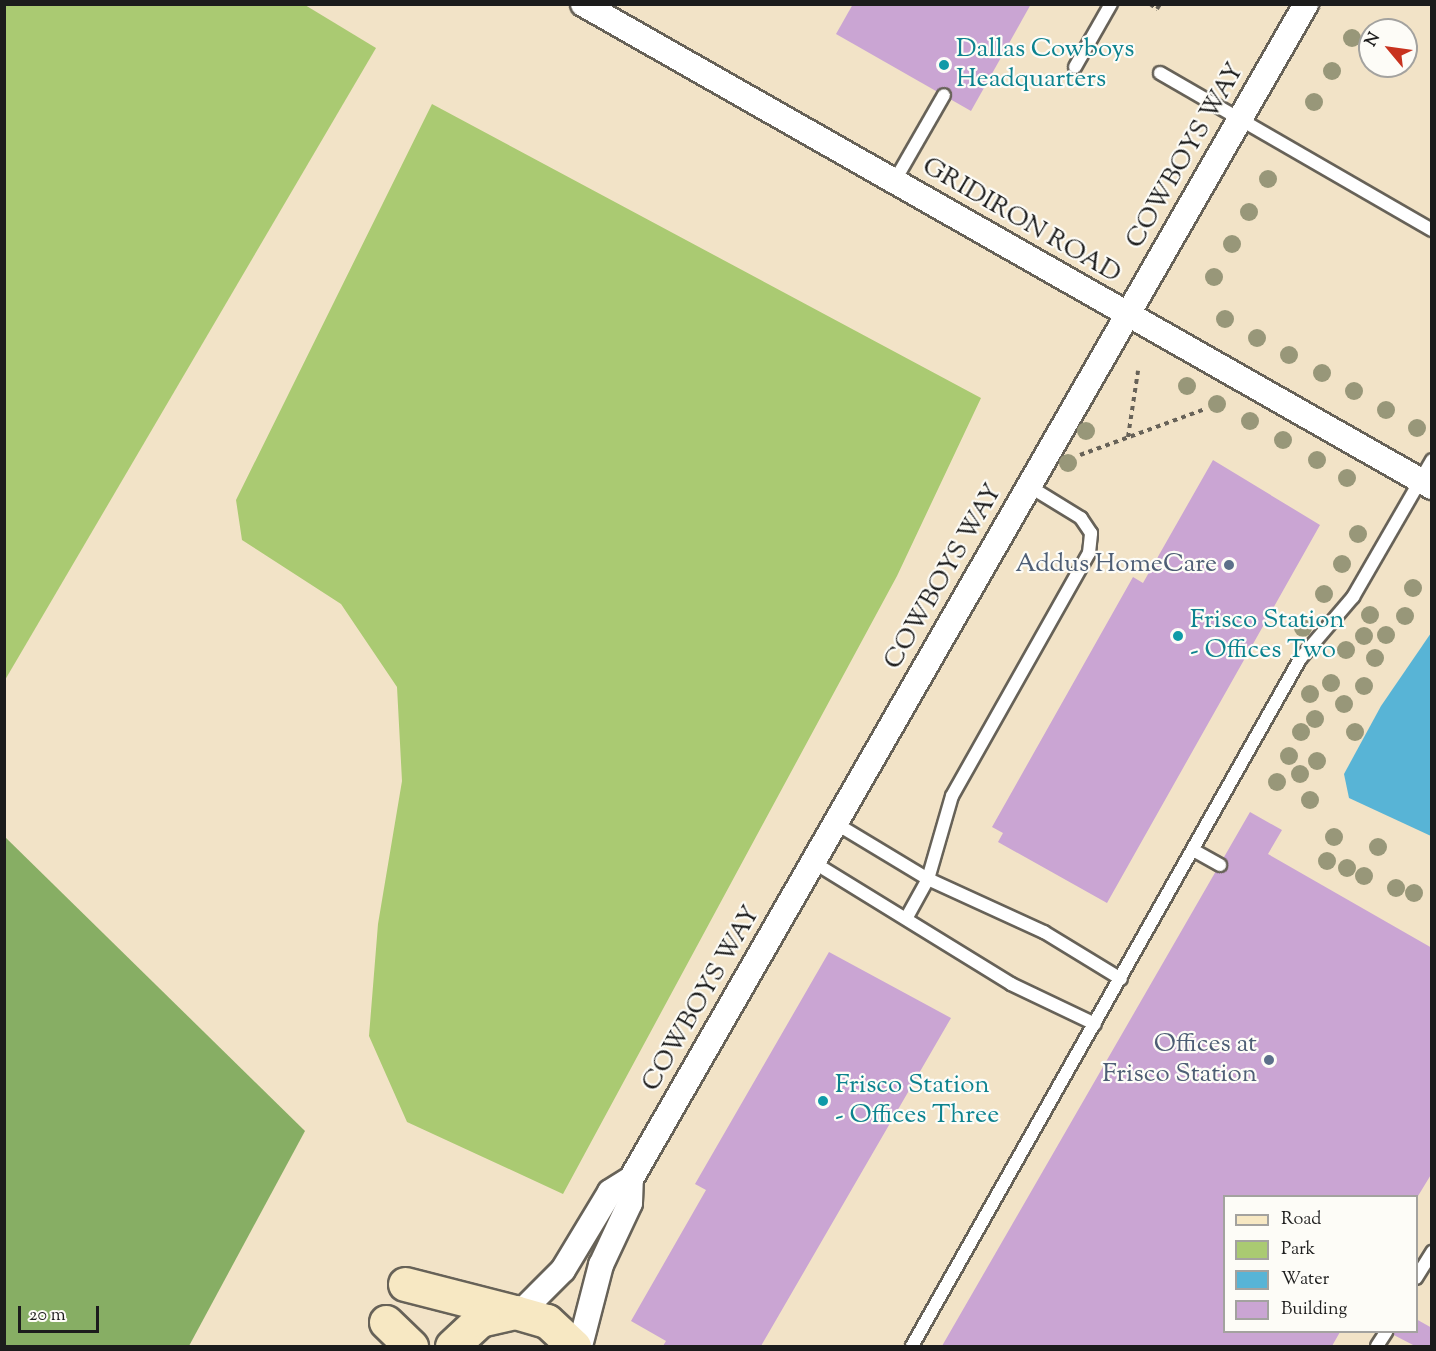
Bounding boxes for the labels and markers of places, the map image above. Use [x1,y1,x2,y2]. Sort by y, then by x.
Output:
place label: Dallas Cowboys Headquarters [956,34,1135,96]
marker: Dallas Cowboys Headquarters [937,58,951,72]
place label: Addus HomeCare [1015,549,1217,581]
marker: Addus HomeCare [1222,558,1236,572]
place label: Frisco Station - Offices Two [1190,605,1345,666]
marker: Frisco Station - Offices Two [1171,629,1185,643]
place label: Offices at Frisco Station [1102,1029,1257,1090]
marker: Offices at Frisco Station [1262,1053,1276,1067]
place label: Frisco Station - Offices Three [835,1070,999,1132]
marker: Frisco Station - Offices Three [816,1094,830,1108]

